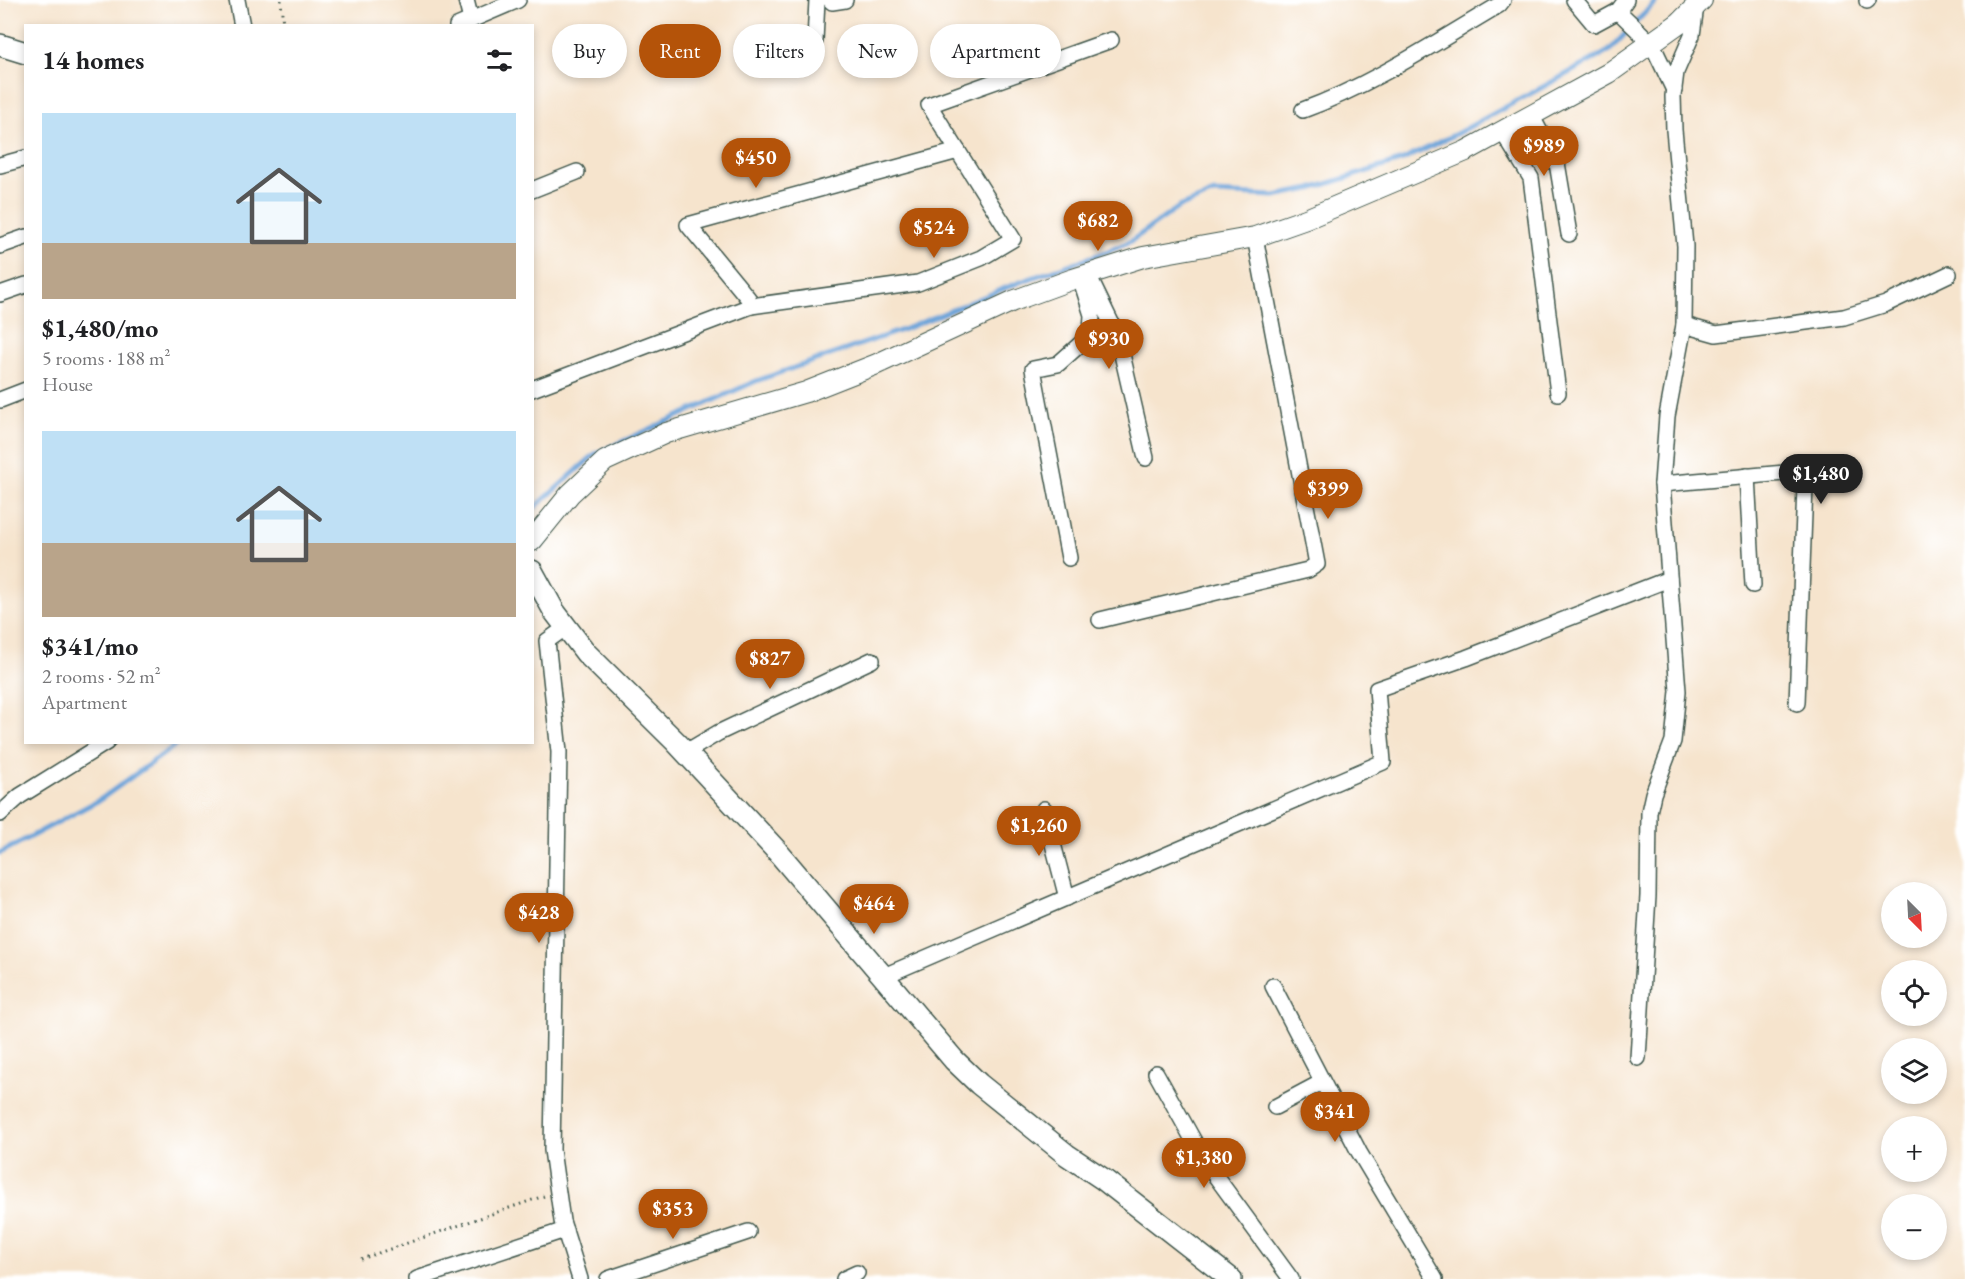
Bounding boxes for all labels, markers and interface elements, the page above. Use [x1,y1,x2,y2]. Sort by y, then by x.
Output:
chip: Buy [552,24,627,78]
chip: Rent [639,24,721,78]
chip: Filters [733,24,825,78]
chip: New [837,24,918,78]
chip: Apartment [930,24,1061,78]
text: 14 homes [42,43,144,77]
icon: filters [483,44,516,77]
pin: $989 [1508,126,1580,177]
text: $989 [1524,132,1564,158]
pin: $450 [720,138,792,189]
text: $450 [736,144,776,170]
icon: home [225,152,333,260]
pin: $682 [1062,201,1134,252]
text: $682 [1078,207,1118,233]
pin: $524 [898,208,970,259]
text: $524 [914,214,954,240]
text: $1,480/mo [42,311,158,345]
pin: $930 [1073,319,1145,370]
text: $930 [1089,325,1129,351]
text: 5 rooms · 188 m² [42,345,170,371]
text: House [42,371,93,397]
pin: $1,480 [1772,454,1870,505]
text: $1,480 [1793,460,1849,486]
pin: $399 [1292,469,1364,520]
icon: home [225,470,333,578]
text: $399 [1308,475,1348,501]
text: $341/mo [42,629,138,663]
pin: $827 [734,639,806,690]
text: $827 [750,645,790,671]
text: 2 rooms · 52 m² [42,663,161,689]
text: Apartment [42,689,127,715]
pin: $1,260 [990,806,1088,857]
text: $1,260 [1011,812,1067,838]
north arrow [1881,882,1947,948]
map controls [1881,882,1947,1260]
pin: $464 [838,884,910,935]
text: $464 [854,890,894,916]
pin: $428 [503,893,575,944]
text: $428 [519,899,559,925]
button: locate [1881,960,1947,1026]
button: layers [1881,1038,1947,1104]
pin: $341 [1299,1092,1371,1143]
text: $341 [1315,1098,1355,1124]
button: + [1881,1116,1947,1182]
pin: $1,380 [1155,1138,1253,1189]
text: $1,380 [1176,1144,1232,1170]
pin: $353 [637,1189,709,1240]
button: − [1881,1194,1947,1260]
text: $353 [653,1195,693,1221]

